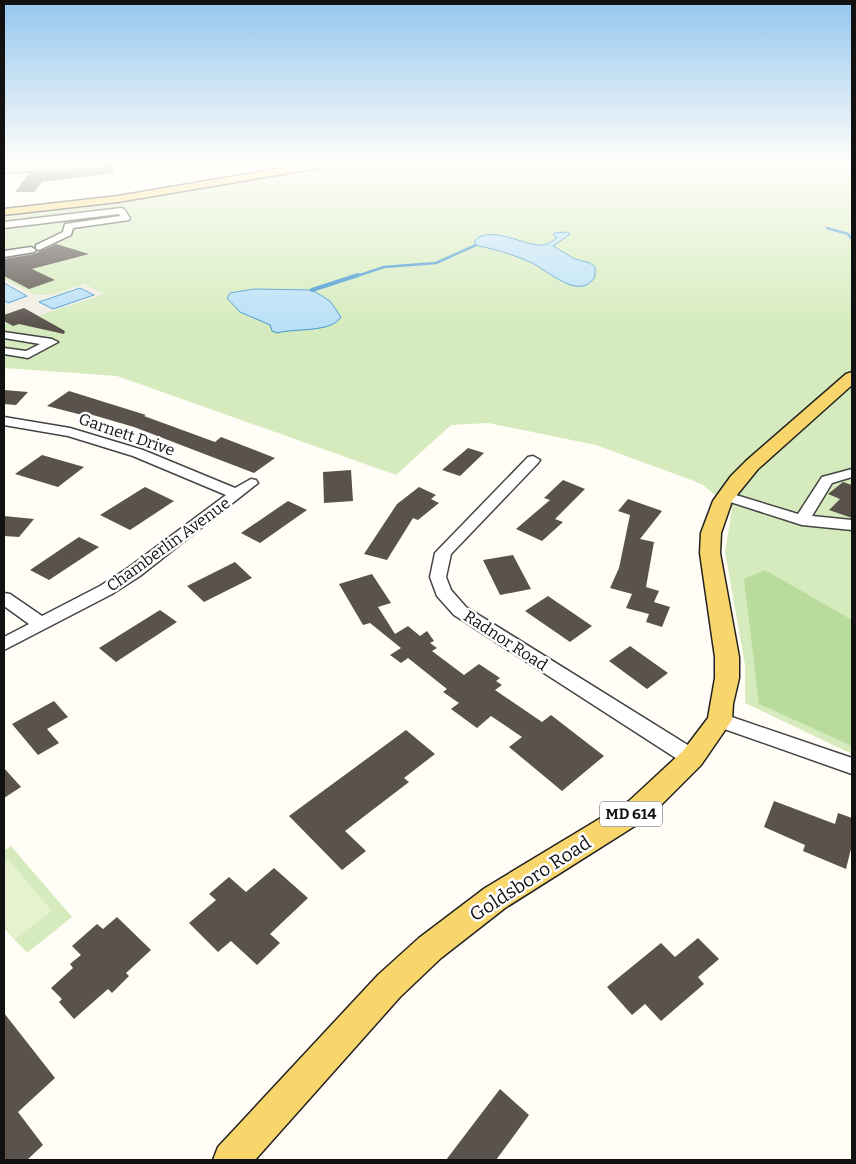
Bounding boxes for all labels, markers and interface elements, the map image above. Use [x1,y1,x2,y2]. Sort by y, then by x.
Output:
street label: Garnett Drive [76,409,177,460]
street label: Chamberlin Avenue [103,493,234,595]
street label: Radnor Road [460,606,551,675]
road number: MD 614 [600,802,662,826]
street label: Goldsboro Road [465,831,595,926]

